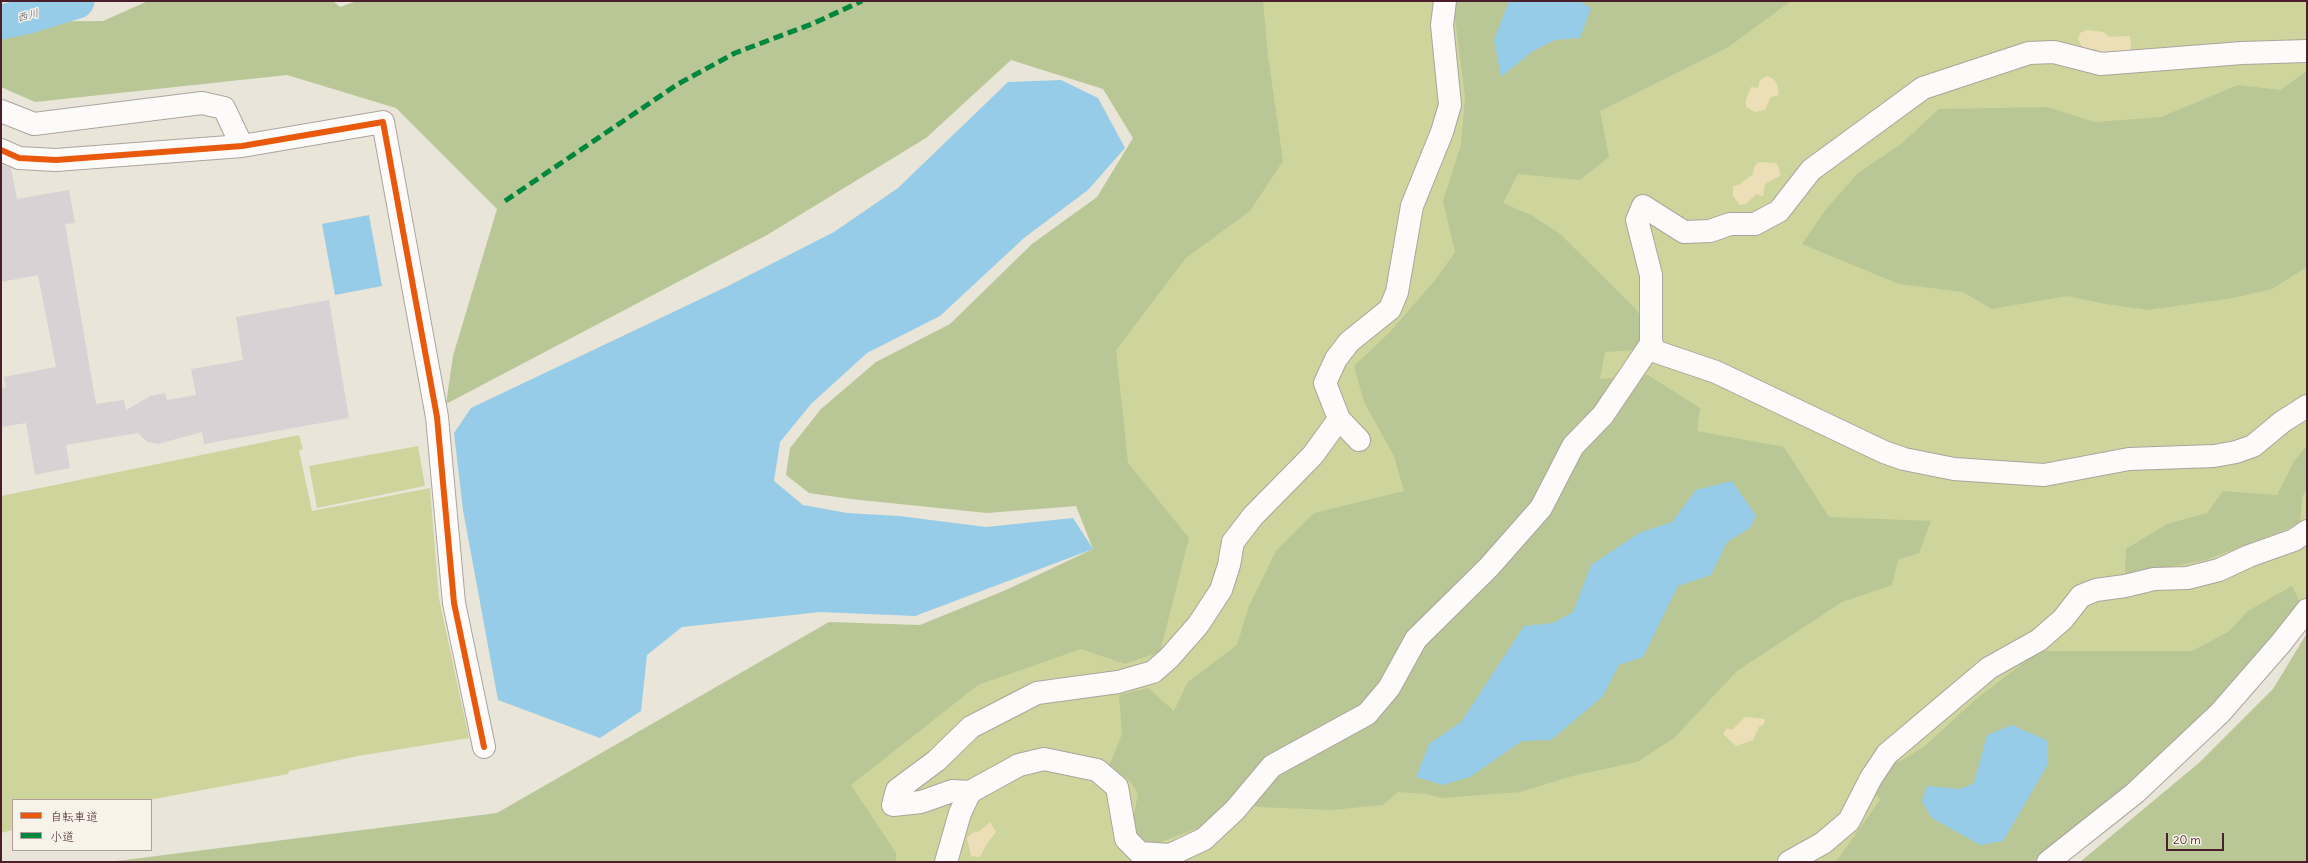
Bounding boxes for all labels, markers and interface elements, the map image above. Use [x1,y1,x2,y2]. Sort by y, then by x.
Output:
water label: 西川 [16,7,40,25]
legend [12,799,152,851]
text: 自転車道 [50,809,98,824]
scale bar [2168,825,2226,851]
text: 小道 [50,829,74,844]
text: 20 m [2173,832,2201,847]

